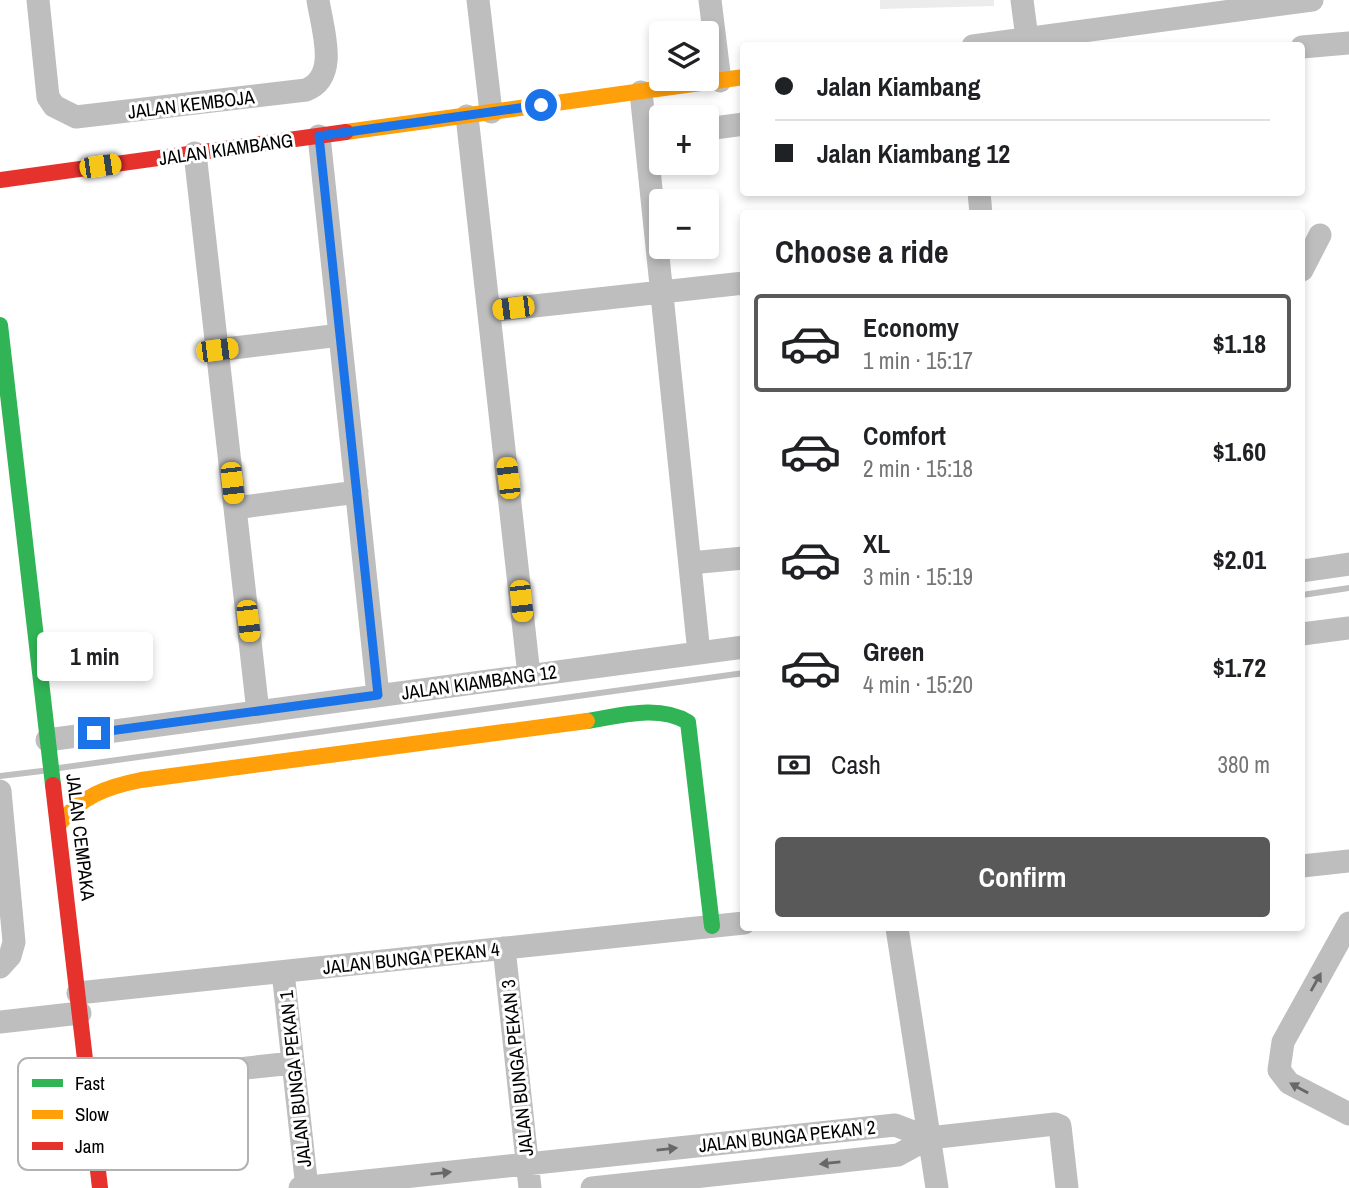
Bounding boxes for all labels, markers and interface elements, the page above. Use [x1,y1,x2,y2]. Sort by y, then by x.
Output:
map controls [649,21,719,259]
button: layers [649,21,719,91]
text: Jalan Kiambang [817,69,981,104]
street label: JALAN KEMBOJA [126,83,256,125]
route start [525,89,557,121]
button: + [649,105,719,175]
street label: JALAN KIAMBANG [157,127,295,171]
text: Jalan Kiambang 12 [817,136,1010,171]
car [78,153,123,179]
button: − [649,189,719,259]
text: Choose a ride [775,230,949,273]
car [491,295,536,321]
text: Economy [863,310,959,345]
icon: car [779,312,842,375]
text: $1.18 [1213,326,1266,361]
car [195,337,240,363]
text: 1 min · 15:17 [863,345,973,376]
text: Comfort [863,418,946,453]
icon: car [779,420,842,483]
text: $1.60 [1213,434,1266,469]
text: 2 min · 15:18 [863,453,973,484]
car [496,456,521,500]
car [220,461,245,505]
text: XL [863,526,890,561]
icon: car [779,528,842,591]
text: $2.01 [1213,542,1266,577]
text: 3 min · 15:19 [863,561,973,592]
car [509,579,534,623]
car [236,599,261,643]
callout: 1 min [36,632,152,680]
text: Green [863,634,925,669]
icon: car [779,636,842,699]
text: 1 min [70,641,120,672]
text: $1.72 [1213,650,1266,685]
street label: JALAN KIAMBANG 12 [400,658,558,706]
text: 4 min · 15:20 [863,669,973,700]
route end [78,717,110,749]
icon: cash [775,746,813,784]
text: Cash [831,747,881,782]
text: 380 m [1218,749,1270,780]
street label: JALAN CEMPAKA [60,772,102,903]
button: Confirm [775,837,1270,917]
street label: JALAN BUNGA PEKAN 4 [321,936,501,980]
one-way arrow [1310,973,1322,992]
street label: JALAN BUNGA PEKAN 3 [495,978,539,1158]
street label: JALAN BUNGA PEKAN 1 [273,989,317,1169]
legend [18,1058,248,1170]
text: Fast [75,1070,105,1096]
one-way arrow [1289,1082,1309,1094]
text: Slow [75,1101,110,1127]
street label: JALAN BUNGA PEKAN 2 [697,1114,877,1158]
text: Jam [75,1133,104,1159]
one-way arrow [656,1143,678,1154]
one-way arrow [819,1157,841,1168]
one-way arrow [430,1167,452,1178]

